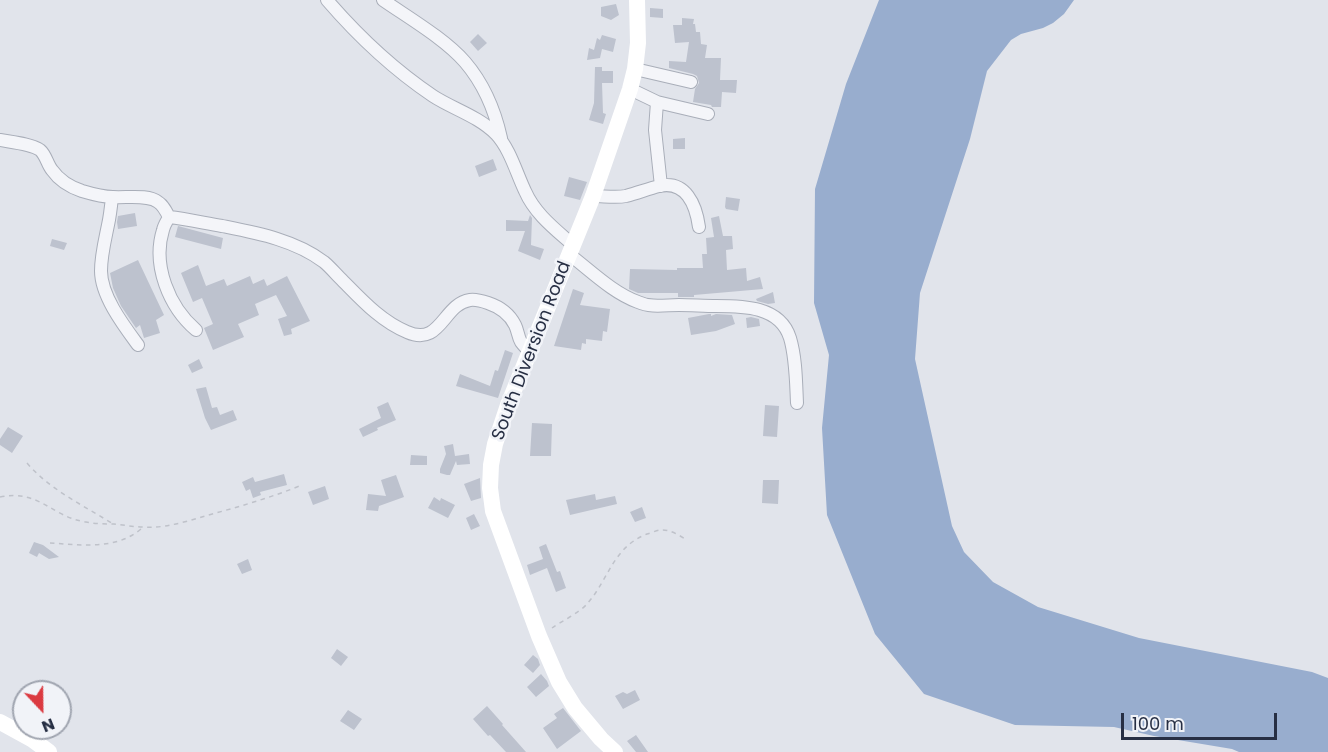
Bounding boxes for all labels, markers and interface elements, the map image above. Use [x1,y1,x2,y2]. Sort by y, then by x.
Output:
street label: South Diversion Road [488,258,576,444]
north arrow [12,680,72,740]
scale bar [1124,701,1280,739]
text: 100 m [1132,711,1184,736]
text: N [38,712,58,738]

